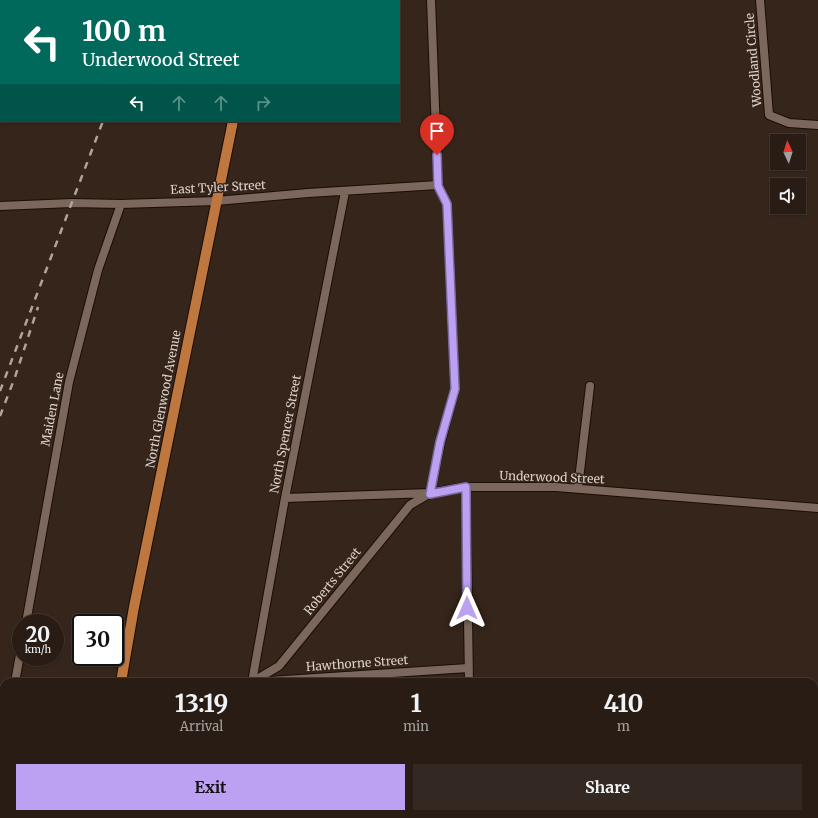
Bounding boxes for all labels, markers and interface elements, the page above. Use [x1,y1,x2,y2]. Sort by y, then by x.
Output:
street label: Woodland Circle [741,12,765,109]
text: 100 m [82,13,166,49]
icon: left [16,16,68,68]
text: Underwood Street [82,48,240,71]
icon: left [126,92,148,114]
icon: ahead [168,92,190,114]
icon: ahead [210,92,232,114]
icon: right [252,92,274,114]
pin [420,114,454,155]
icon: arrive [426,120,448,142]
north arrow [770,134,806,170]
map controls [770,134,806,214]
street label: East Tyler Street [170,177,266,197]
button: sound [770,178,806,214]
street label: North Glenwood Avenue [142,329,184,469]
street label: Maiden Lane [37,371,67,447]
street label: North Spencer Street [266,373,304,495]
street label: Underwood Street [499,468,605,486]
street label: Roberts Street [300,544,364,618]
position arrow [446,587,488,629]
speed limit sign: 30 [72,614,124,666]
text: 20 [26,622,50,647]
text: km/h [25,643,51,656]
street label: Hawthorne Street [305,652,409,674]
text: 13:19 [175,688,228,719]
text: 1 [410,688,422,719]
text: 410 [604,688,643,719]
text: Arrival [180,718,223,735]
text: min [403,718,429,735]
text: m [617,718,630,735]
button: Exit [16,764,405,810]
button: Share [413,764,802,810]

